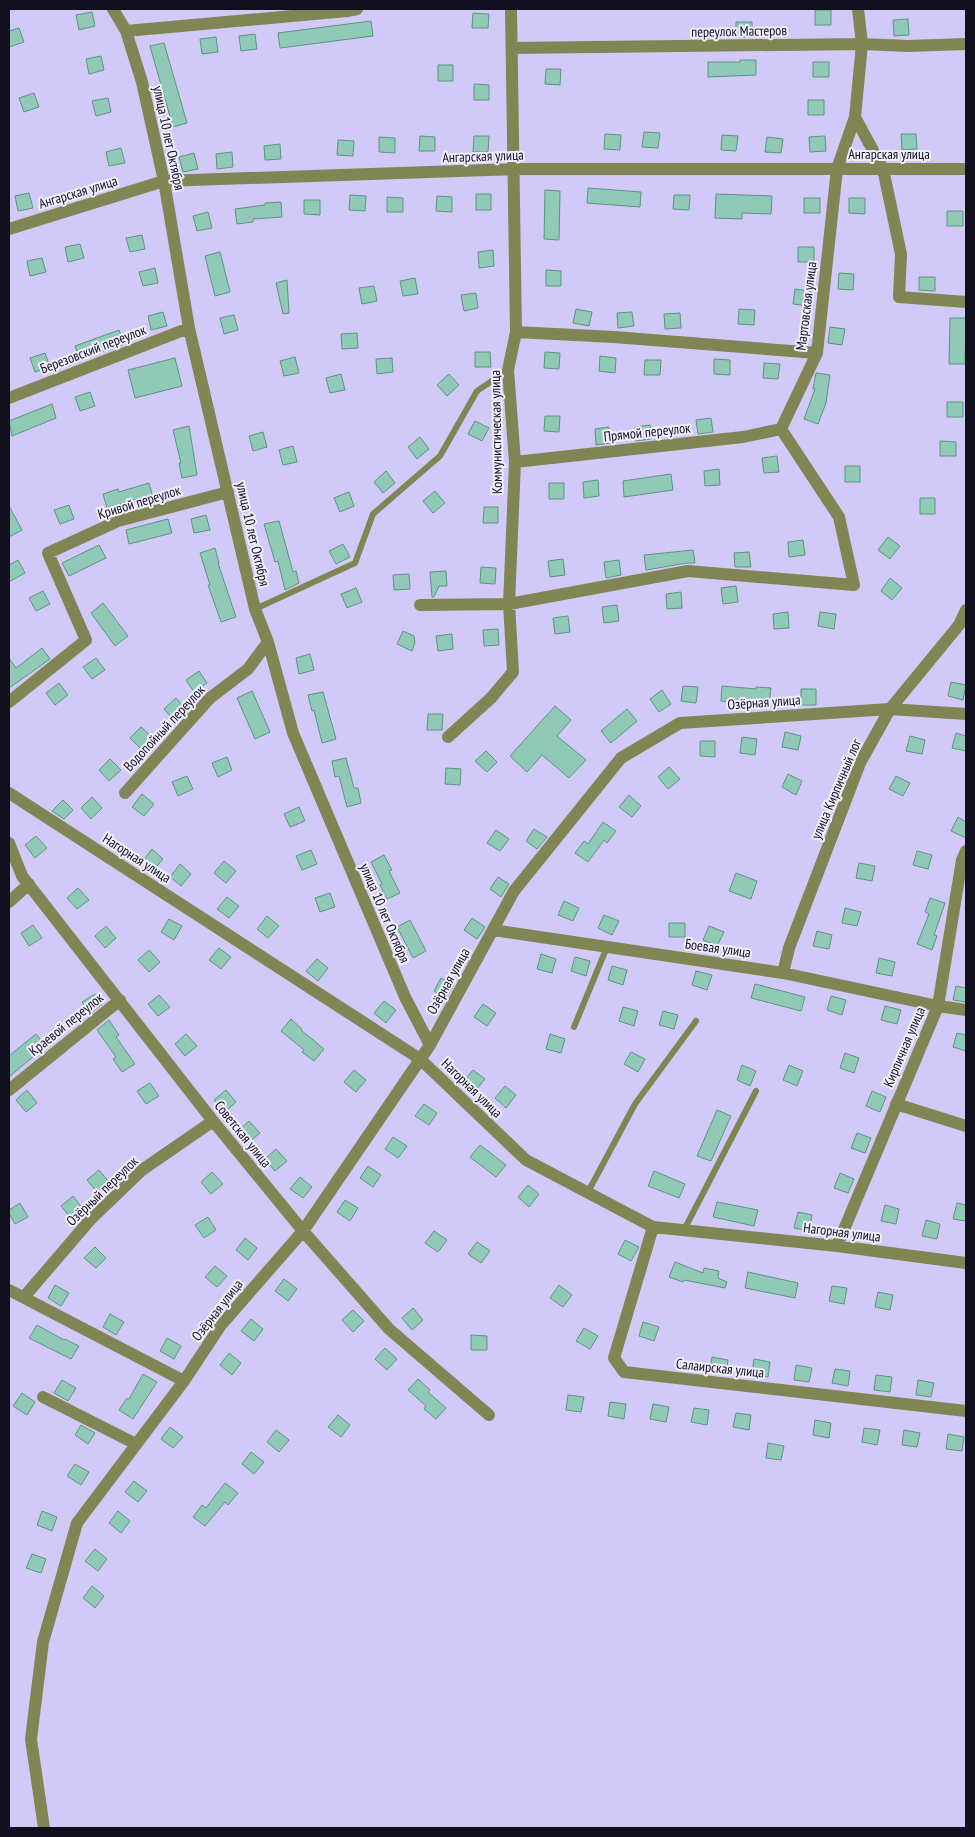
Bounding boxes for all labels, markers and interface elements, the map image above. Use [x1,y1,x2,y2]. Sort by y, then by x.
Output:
street label: переулок Мастеров [691,21,787,41]
street label: улица 10 лет Октября [149,84,189,192]
street label: Ангарская улица [848,145,930,163]
street label: Ангарская улица [442,146,524,166]
street label: Ангарская улица [36,171,120,213]
street label: Мартовская улица [792,260,820,352]
street label: Березовский переулок [38,320,149,377]
street label: Коммунистическая улица [486,370,506,494]
street label: Прямой переулок [603,418,692,446]
street label: улица 10 лет Октября [232,480,274,588]
street label: Кривой переулок [95,481,183,523]
street label: Водопойный переулок [119,681,209,775]
street label: Озёрная улица [727,690,801,714]
street label: улица Кирпичный лог [807,735,866,842]
street label: Нагорная улица [99,829,175,887]
street label: улица 10 лет Октября [356,861,414,965]
street label: Боевая улица [684,934,752,962]
street label: Озёрная улица [422,945,474,1017]
street label: Краевой переулок [25,988,107,1060]
street label: Кирпичная улица [879,1004,929,1090]
street label: Нагорная улица [438,1054,506,1122]
street label: Советская улица [211,1097,275,1171]
street label: Озёрный переулок [62,1152,142,1230]
street label: Нагорная улица [802,1218,882,1246]
street label: Озёрная улица [187,1276,247,1344]
street label: Салаирская улица [675,1354,765,1382]

